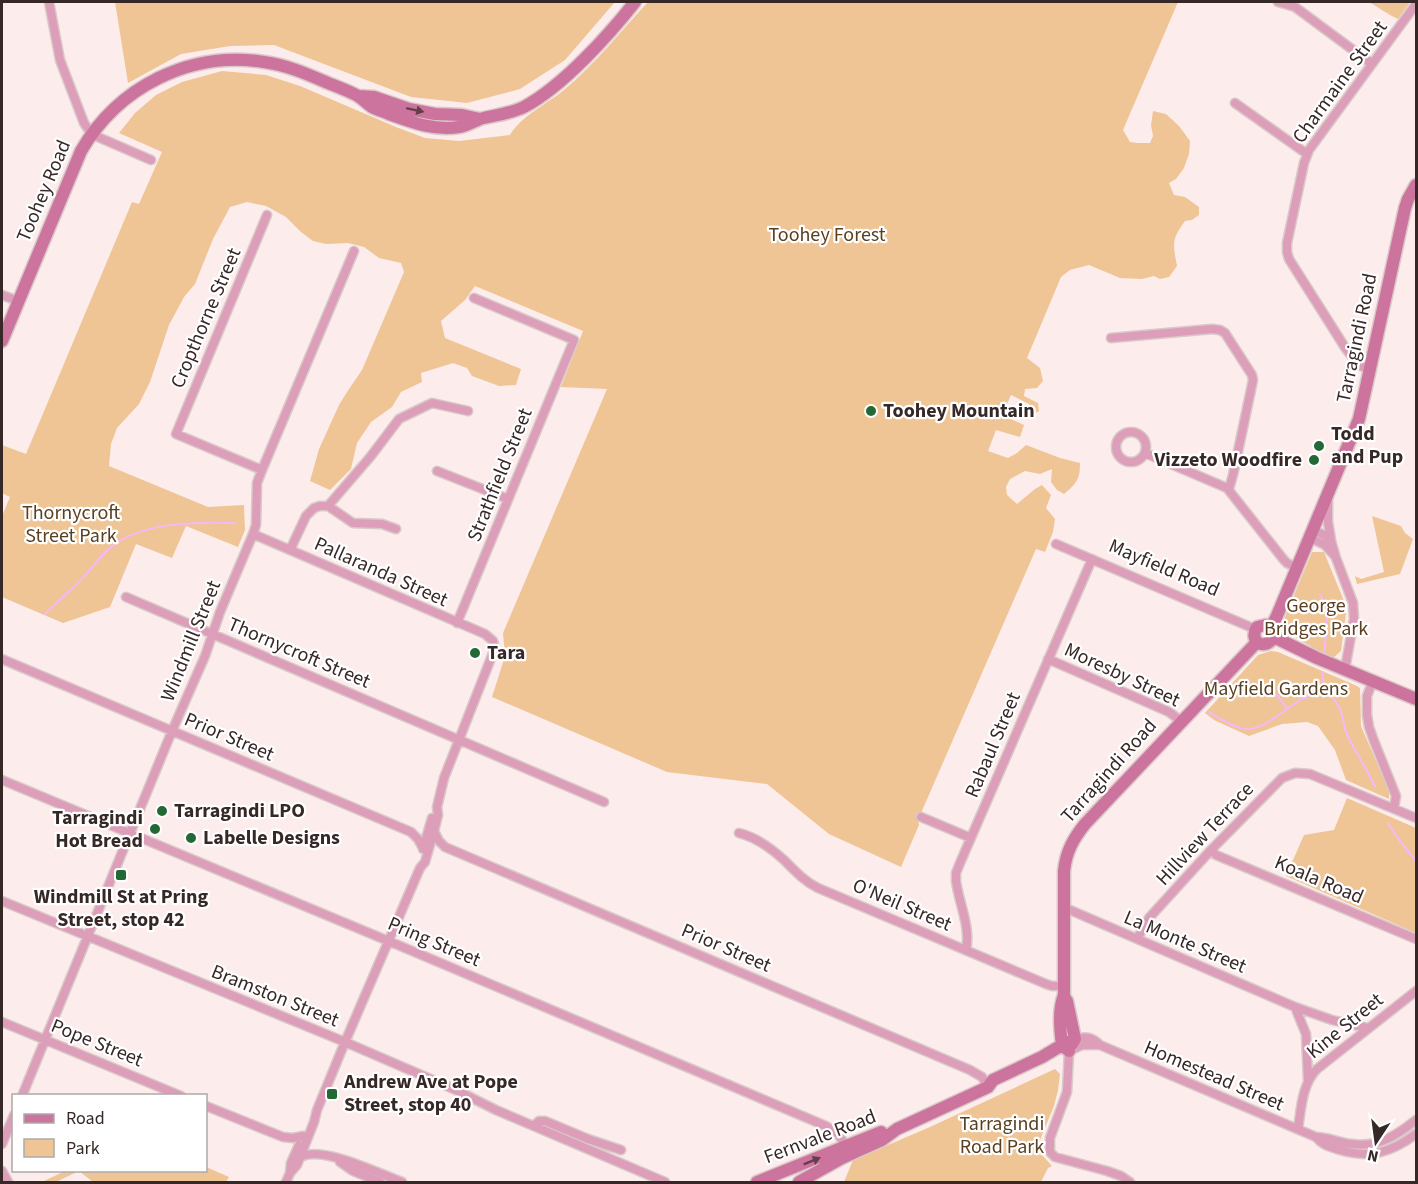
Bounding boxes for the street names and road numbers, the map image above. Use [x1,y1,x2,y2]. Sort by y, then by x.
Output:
street label: Charmaine Street [1286,15,1394,149]
street label: Toohey Road [10,136,78,246]
street label: Cropthorne Street [164,243,248,393]
street label: Tarragindi Road [1330,271,1384,405]
street label: Strathfield Street [460,404,540,546]
street label: Pallaranda Street [310,530,453,614]
street label: Mayfield Road [1104,532,1224,604]
street label: Windmill Street [154,576,228,706]
street label: Thornycroft Street [223,610,375,696]
street label: Moresby Street [1060,636,1185,714]
street label: Rabaul Street [958,688,1028,802]
street label: Prior Street [180,706,278,769]
street label: Tarragindi Road [1055,713,1163,829]
street label: Hillview Terrace [1150,776,1260,892]
street label: Koala Road [1270,849,1368,911]
street label: O'Neil Street [848,872,956,939]
street label: La Monte Street [1119,904,1251,981]
street label: Pring Street [383,910,485,974]
street label: Prior Street [677,917,775,980]
street label: Bramston Street [207,958,343,1034]
street label: Kine Street [1301,986,1390,1066]
street label: Pope Street [47,1012,147,1074]
street label: Homestead Street [1140,1034,1289,1118]
street label: Fernvale Road [760,1103,880,1171]

